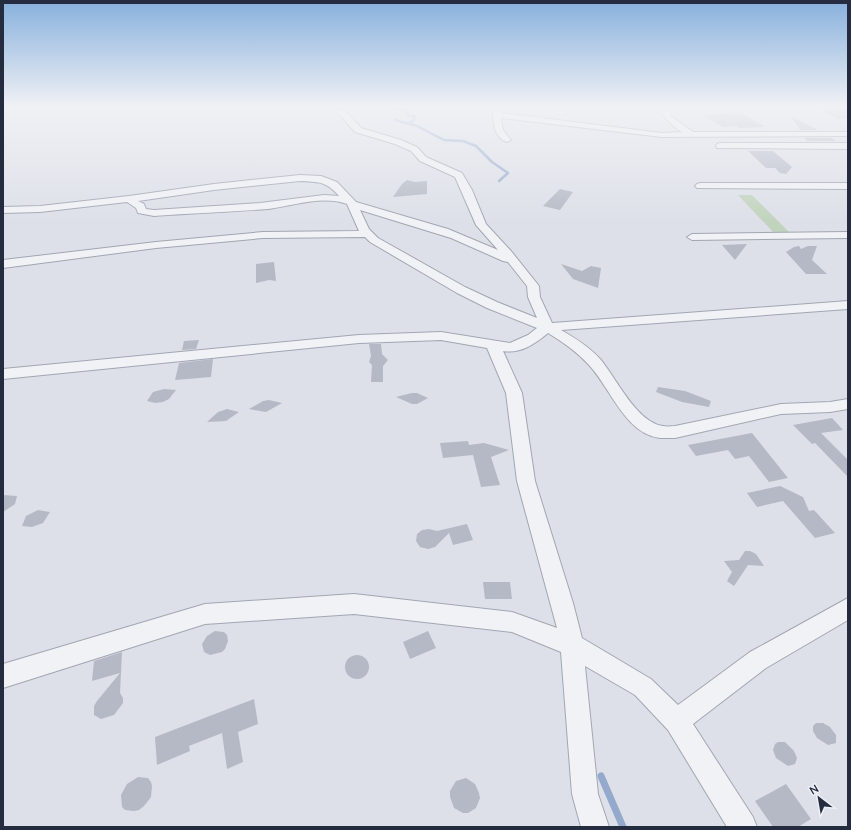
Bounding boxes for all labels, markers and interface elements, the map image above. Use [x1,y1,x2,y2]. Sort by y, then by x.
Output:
north arrow [799,778,839,818]
text: N [807,781,821,798]

